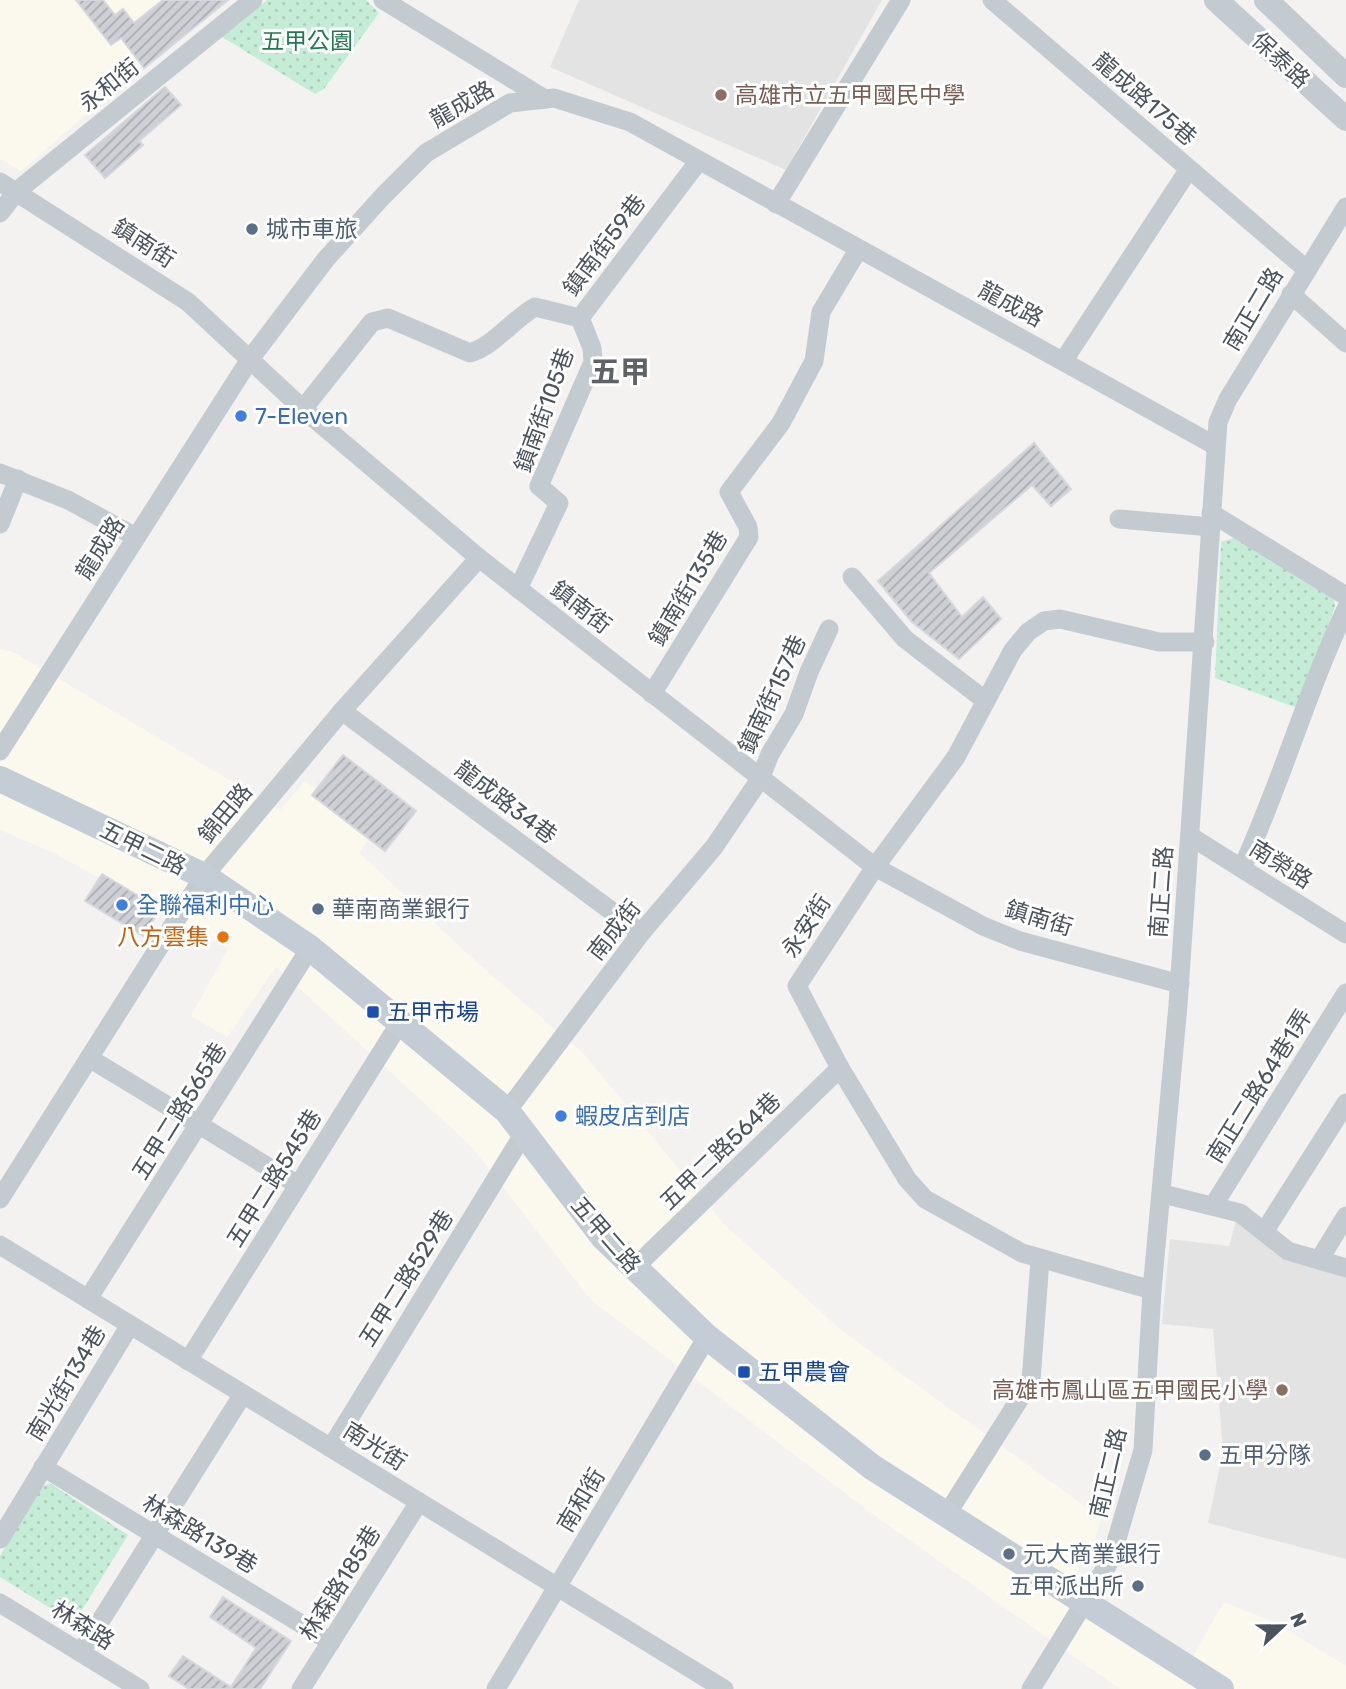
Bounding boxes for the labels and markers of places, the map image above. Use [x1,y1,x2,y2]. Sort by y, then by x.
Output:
place label: 高雄市立五甲國民中學 [735,81,965,109]
marker: 高雄市立五甲國民中學 [713,87,729,103]
place label: 城市車旅 [266,215,358,243]
marker: 城市車旅 [244,221,260,237]
place label: 7-Eleven [255,402,348,430]
marker: 7-Eleven [233,408,249,424]
place label: 全聯福利中心 [136,891,274,919]
place label: 華南商業銀行 [332,895,470,923]
marker: 全聯福利中心 [114,897,130,913]
marker: 華南商業銀行 [310,901,326,917]
place label: 八方雲集 [117,923,209,951]
marker: 八方雲集 [215,929,231,945]
place label: 五甲市場 [387,998,479,1026]
marker: 五甲市場 [365,1004,381,1020]
place label: 蝦皮店到店 [575,1102,690,1130]
marker: 蝦皮店到店 [553,1108,569,1124]
place label: 五甲農會 [758,1358,850,1386]
marker: 五甲農會 [736,1364,752,1380]
place label: 高雄市鳳山區五甲國民小學 [992,1376,1268,1404]
marker: 高雄市鳳山區五甲國民小學 [1274,1382,1290,1398]
place label: 五甲分隊 [1219,1441,1311,1469]
marker: 五甲分隊 [1197,1447,1213,1463]
place label: 元大商業銀行 [1023,1540,1161,1568]
marker: 元大商業銀行 [1001,1546,1017,1562]
place label: 五甲派出所 [1009,1572,1124,1600]
marker: 五甲派出所 [1130,1578,1146,1594]

